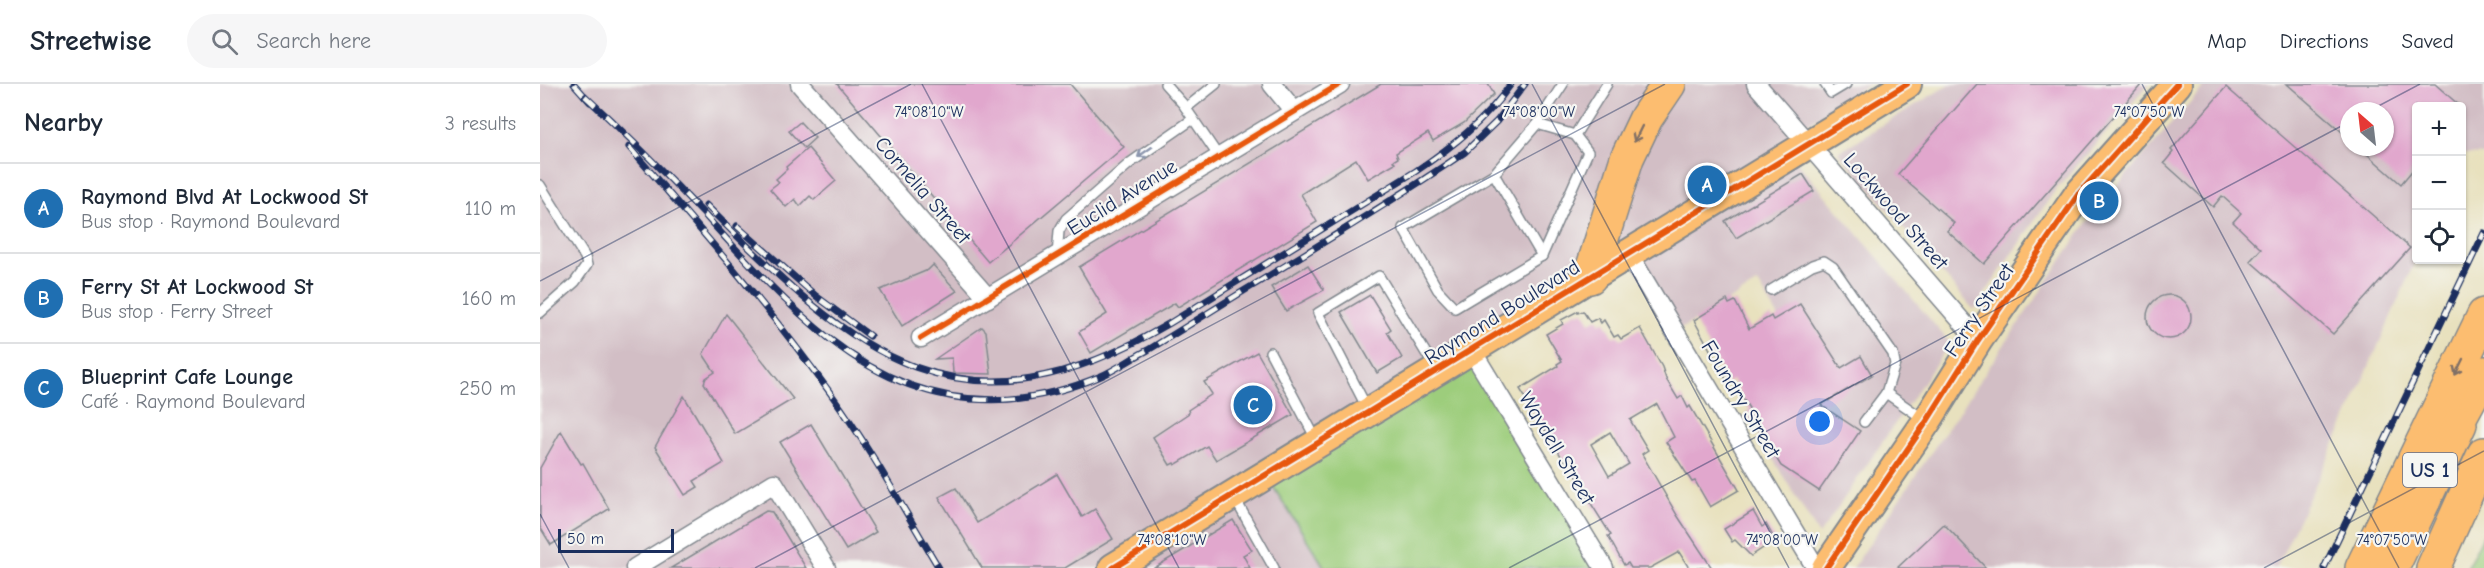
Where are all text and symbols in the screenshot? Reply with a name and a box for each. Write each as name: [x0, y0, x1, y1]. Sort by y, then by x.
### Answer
search box: [187, 14, 607, 68]
text: Streetwise: [30, 25, 151, 57]
icon: search: [208, 25, 241, 58]
text: Search here: [256, 28, 371, 54]
text: Map: [2207, 29, 2247, 53]
text: Directions: [2280, 29, 2369, 53]
text: Saved: [2402, 29, 2454, 53]
north arrow: [2340, 102, 2394, 156]
map controls: [2412, 102, 2466, 264]
button: +: [2412, 102, 2466, 156]
text: 74°08'10"W: [895, 103, 963, 121]
text: 74°08'00"W: [1503, 103, 1575, 121]
text: 74°07'50"W: [2114, 103, 2184, 121]
text: Nearby: [24, 108, 103, 138]
text: 3 results: [445, 112, 516, 135]
one-way arrow: [1632, 124, 1643, 142]
street label: Cornelia Street: [870, 131, 977, 249]
one-way arrow: [1138, 146, 1154, 158]
street label: Lockwood Street: [1839, 148, 1954, 275]
street label: Euclid Avenue: [1063, 154, 1181, 240]
button: −: [2412, 156, 2466, 210]
pin: A: [1688, 162, 1726, 208]
pin: B: [2080, 178, 2118, 224]
text: Raymond Blvd At Lockwood St: [81, 184, 368, 210]
text: A: [38, 197, 49, 220]
text: 110 m: [465, 197, 516, 220]
text: Bus stop · Raymond Boulevard: [81, 210, 340, 233]
button: locate: [2412, 210, 2466, 264]
street label: Raymond Boulevard: [1420, 254, 1584, 370]
street label: Ferry Street: [1939, 258, 2019, 361]
text: Ferry St At Lockwood St: [81, 274, 313, 300]
text: B: [37, 287, 50, 310]
text: 160 m: [462, 287, 516, 310]
text: Bus stop · Ferry Street: [81, 300, 272, 323]
street label: Foundry Street: [1697, 336, 1786, 463]
one-way arrow: [2452, 358, 2464, 376]
text: Blueprint Cafe Lounge: [81, 364, 293, 390]
text: C: [37, 377, 50, 400]
text: 250 m: [459, 377, 516, 400]
pin: C: [1234, 382, 1272, 428]
street label: Waydell Street: [1514, 387, 1601, 510]
text: Café · Raymond Boulevard: [81, 390, 306, 413]
your location: [1805, 407, 1834, 436]
road number: US 1: [2403, 453, 2457, 487]
scale bar: [558, 526, 674, 554]
text: 50 m: [567, 530, 604, 548]
text: 74°08'10"W: [1138, 531, 1206, 549]
text: 74°08'00"W: [1746, 531, 1818, 549]
text: 74°07'50"W: [2357, 531, 2427, 549]

